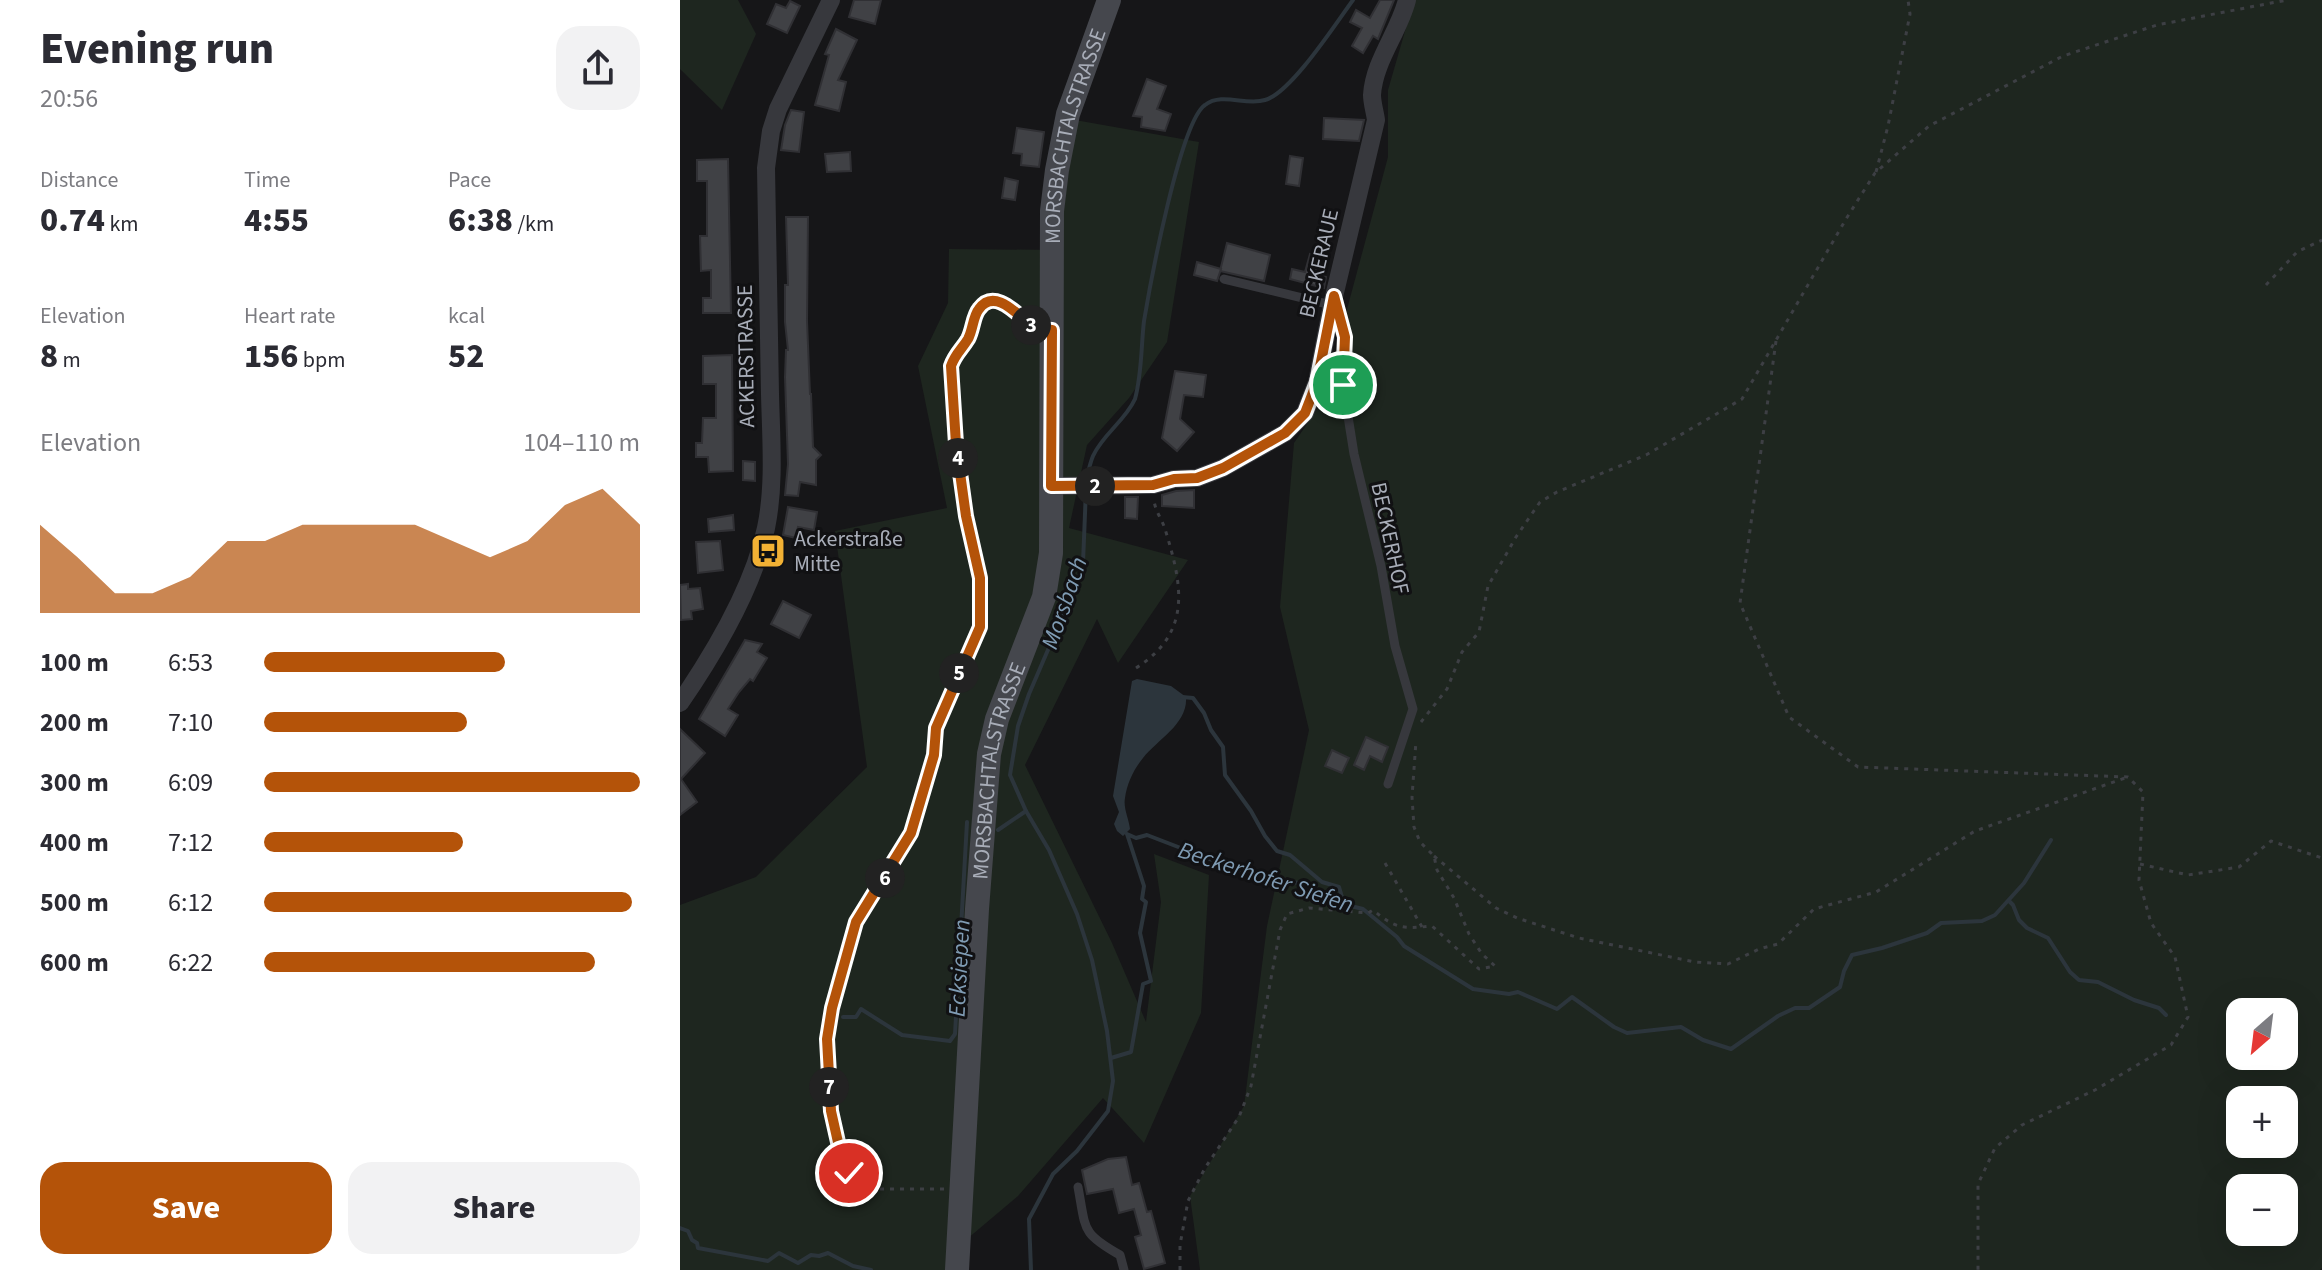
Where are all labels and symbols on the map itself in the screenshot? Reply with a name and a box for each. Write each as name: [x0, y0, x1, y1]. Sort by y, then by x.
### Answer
street label: MORSBACHTALSTRASSE: [1037, 24, 1115, 244]
street label: BECKERAUE: [1291, 205, 1347, 321]
street label: ACKERSTRASSE: [729, 284, 763, 428]
pin: 3: [1011, 305, 1051, 345]
pin: [1309, 351, 1377, 419]
pin: 4: [938, 438, 978, 478]
pin: 2: [1075, 466, 1115, 506]
street label: BECKERHOF: [1363, 479, 1418, 597]
place label: Ackerstraße Mitte: [794, 523, 903, 580]
bus stop icon: Ackerstraße Mitte: [749, 532, 787, 570]
water label: Morsbach: [1032, 552, 1097, 654]
pin: 5: [939, 653, 979, 693]
street label: MORSBACHTALSTRASSE: [964, 658, 1034, 881]
water label: Beckerhofer Siefen: [1174, 833, 1358, 922]
pin: 6: [865, 858, 905, 898]
water label: Ecksiepen: [939, 918, 980, 1018]
north arrow: [2226, 998, 2298, 1070]
pin: 7: [809, 1067, 849, 1107]
pin: [815, 1139, 883, 1207]

